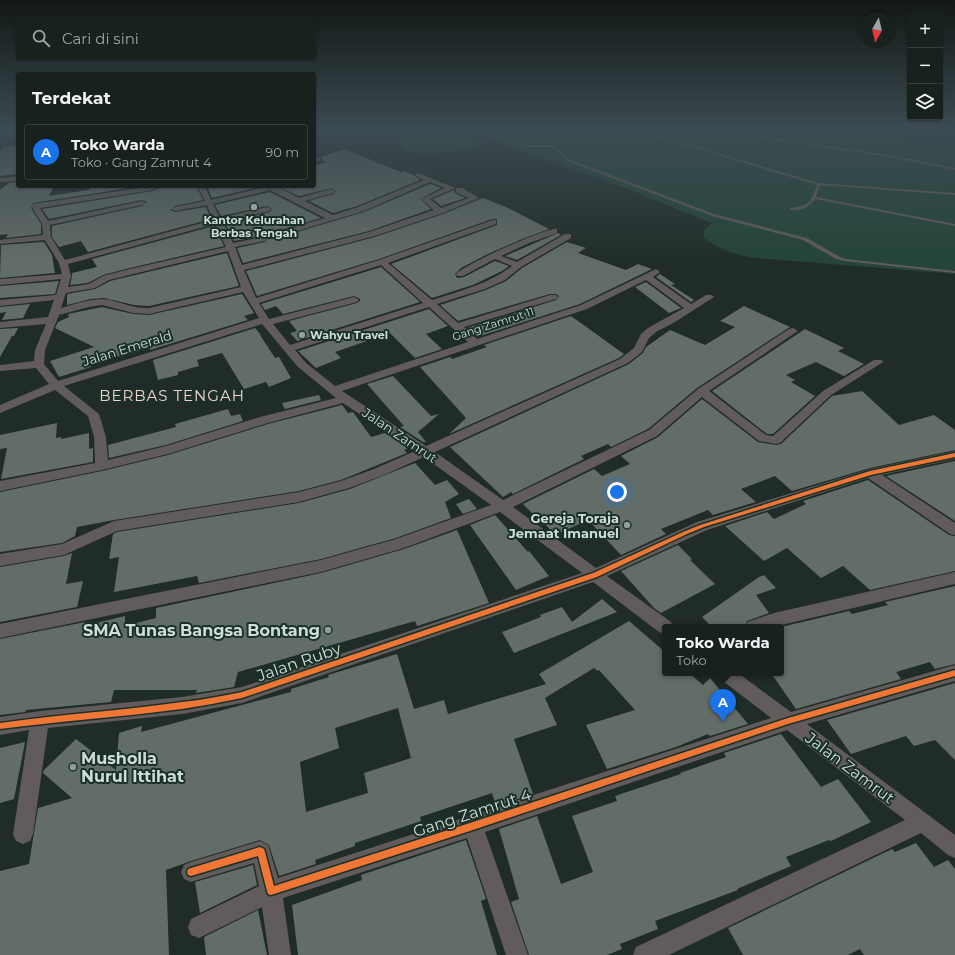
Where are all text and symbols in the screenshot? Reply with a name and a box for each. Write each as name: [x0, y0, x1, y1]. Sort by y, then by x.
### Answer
north arrow: [859, 12, 895, 48]
map controls: [907, 12, 943, 120]
button: +: [907, 12, 943, 48]
search box: [16, 16, 316, 60]
icon: search: [30, 27, 52, 49]
text: Cari di sini: [62, 29, 139, 48]
button: −: [907, 48, 943, 84]
button: layers: [907, 84, 943, 120]
text: Terdekat: [32, 88, 111, 108]
text: Toko Warda: [71, 135, 165, 154]
text: A: [41, 144, 51, 160]
text: 90 m: [265, 144, 299, 160]
text: Toko · Gang Zamrut 4: [71, 154, 212, 170]
marker: Kantor Kelurahan Berbas Tengah: [249, 202, 259, 212]
place label: Kantor Kelurahan Berbas Tengah: [204, 213, 304, 240]
street label: Gang Zamrut 11: [450, 304, 536, 344]
street label: Jalan Emerald: [79, 327, 174, 369]
place label: Wahyu Travel: [310, 328, 388, 342]
marker: Wahyu Travel: [297, 330, 307, 340]
district label: BERBAS TENGAH: [99, 386, 245, 405]
street label: Jalan Zamrut: [359, 404, 440, 466]
your location: [607, 482, 627, 502]
place label: Gereja Toraja Jemaat Imanuel: [508, 510, 619, 541]
marker: Gereja Toraja Jemaat Imanuel: [622, 520, 632, 530]
place label: SMA Tunas Bangsa Bontang: [83, 621, 320, 640]
popup: [662, 624, 784, 676]
marker: SMA Tunas Bangsa Bontang: [323, 625, 333, 635]
text: Toko Warda: [676, 633, 770, 652]
street label: Jalan Ruby: [253, 639, 344, 686]
text: Toko: [676, 652, 707, 668]
pin: A: [710, 689, 736, 722]
street label: Jalan Zamrut: [801, 728, 899, 808]
place label: Musholla Nurul Ittihat: [81, 749, 184, 786]
marker: Musholla Nurul Ittihat: [68, 762, 78, 772]
street label: Gang Zamrut 4: [411, 785, 534, 841]

